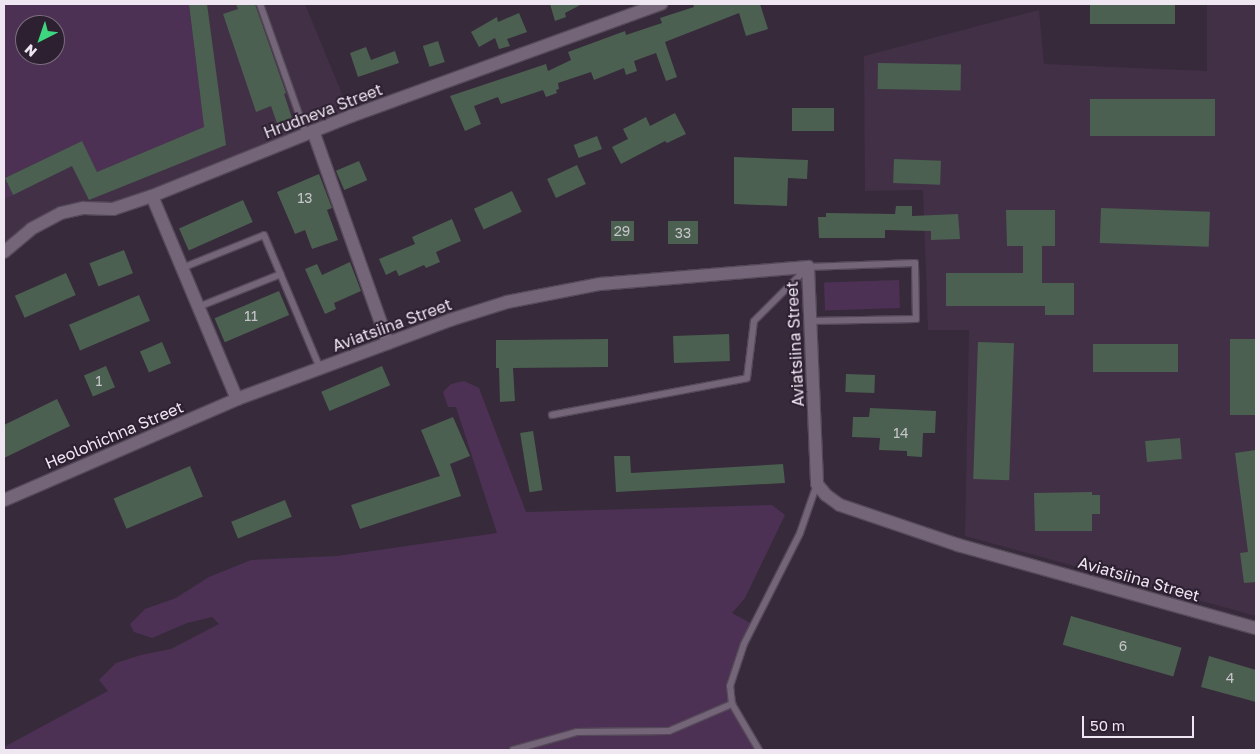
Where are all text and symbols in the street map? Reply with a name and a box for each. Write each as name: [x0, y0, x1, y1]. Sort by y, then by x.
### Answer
north arrow: [15, 15, 65, 65]
text: N: [21, 41, 40, 61]
street label: Hrudneva Street: [261, 80, 385, 142]
house number: 13: [298, 190, 312, 206]
house number: 29: [614, 223, 630, 239]
house number: 33: [675, 225, 691, 241]
street label: Aviatsiina Street: [782, 281, 808, 407]
street label: Aviatsiina Street: [330, 295, 454, 355]
house number: 11: [244, 308, 258, 324]
house number: 1: [96, 373, 102, 389]
street label: Heolohichna Street: [42, 397, 186, 473]
house number: 14: [893, 425, 909, 441]
street label: Aviatsiina Street: [1076, 552, 1202, 606]
house number: 6: [1119, 638, 1127, 654]
house number: 4: [1226, 670, 1234, 686]
scale bar: [1085, 706, 1198, 738]
text: 50 m: [1090, 716, 1125, 734]

